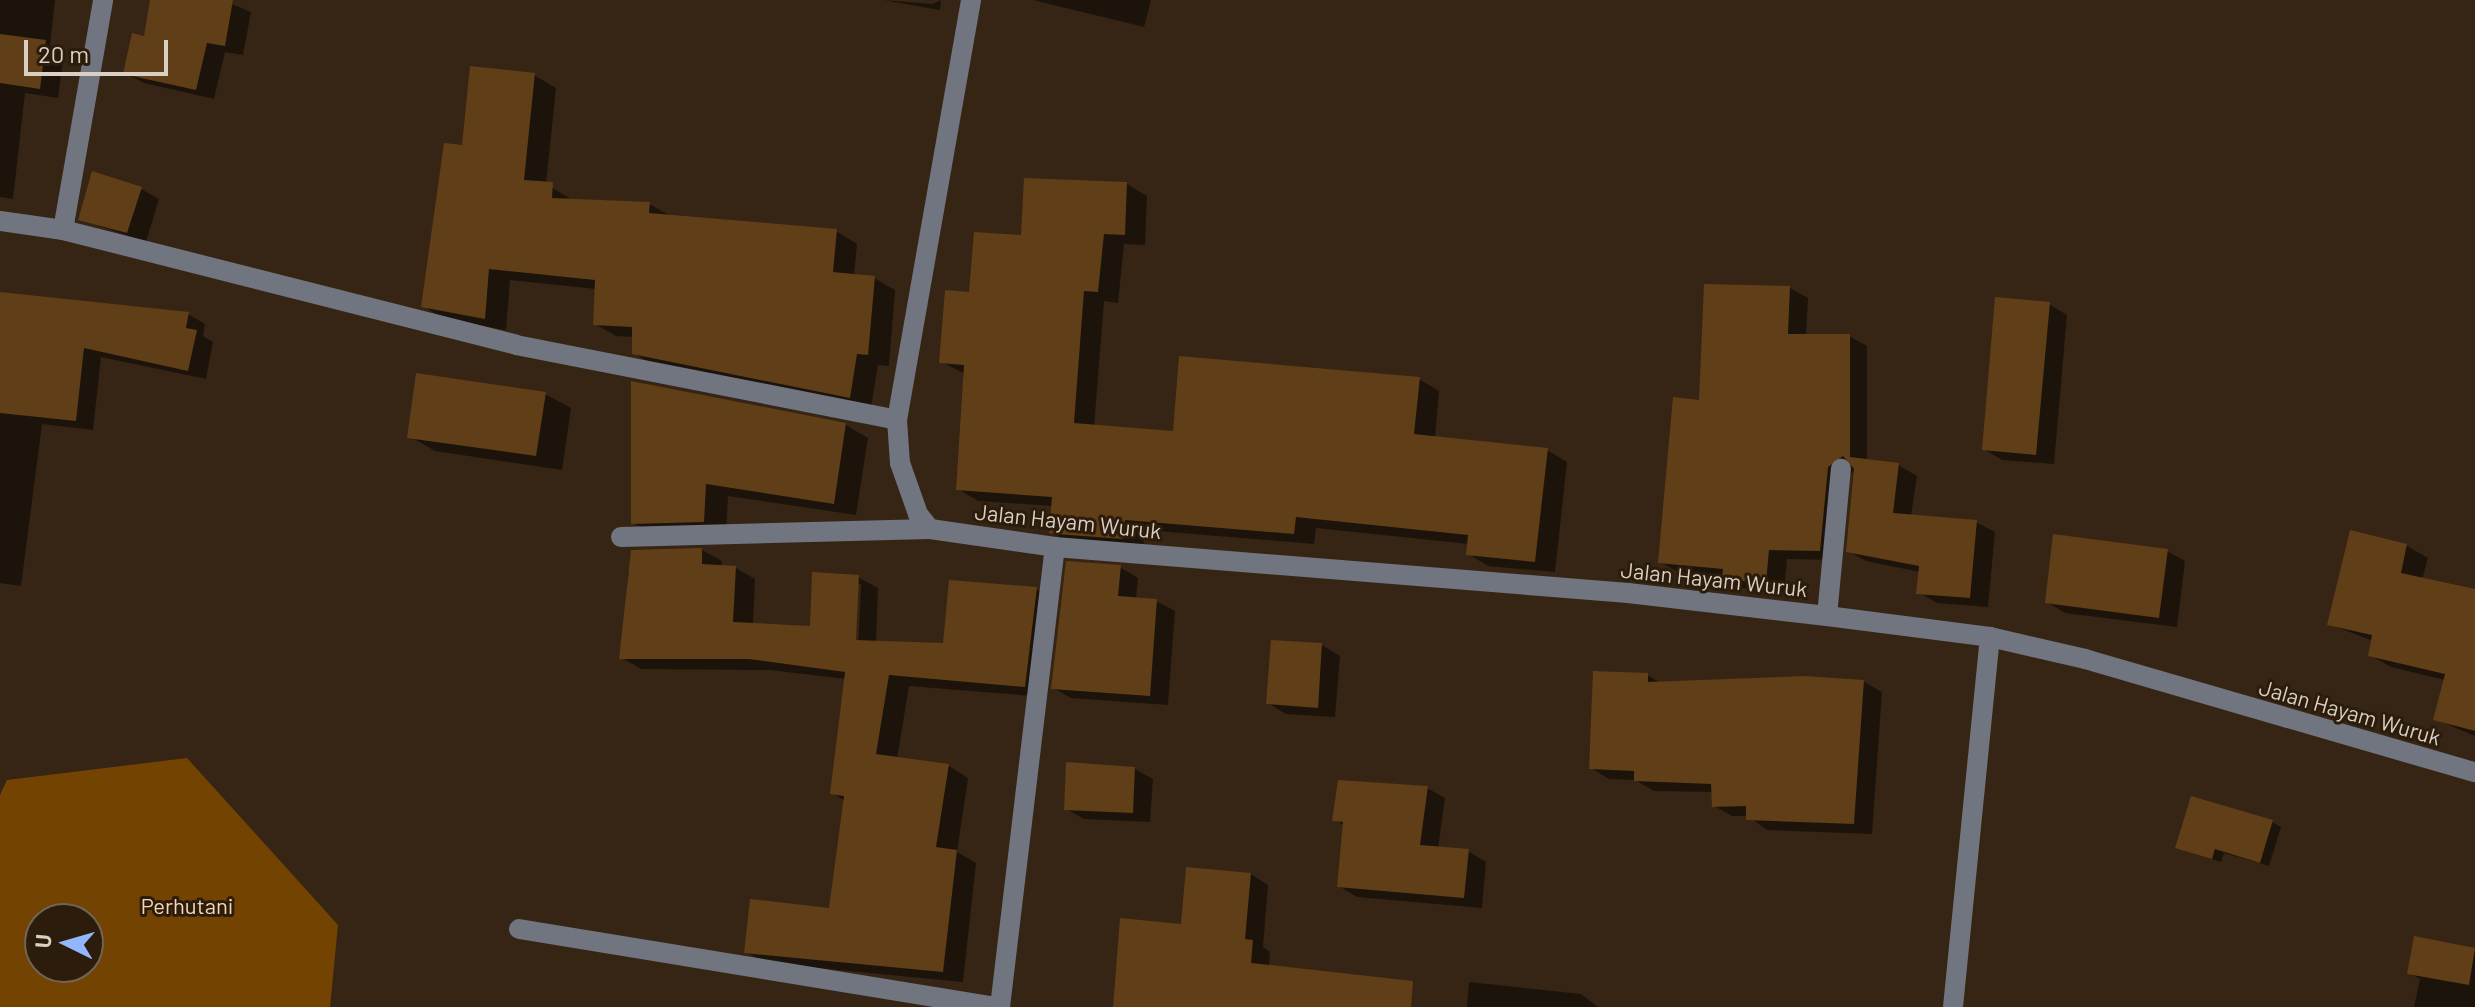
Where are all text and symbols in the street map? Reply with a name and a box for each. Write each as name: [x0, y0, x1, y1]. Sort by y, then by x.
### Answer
scale bar: [28, 24, 172, 74]
text: 20 m: [38, 39, 89, 68]
street label: Jalan Hayam Wuruk: [973, 498, 1163, 544]
street label: Jalan Hayam Wuruk: [1619, 556, 1809, 602]
street label: Jalan Hayam Wuruk: [2256, 673, 2444, 751]
park label: Perhutani: [141, 893, 233, 919]
north arrow: [24, 903, 104, 983]
text: U: [29, 933, 56, 949]

